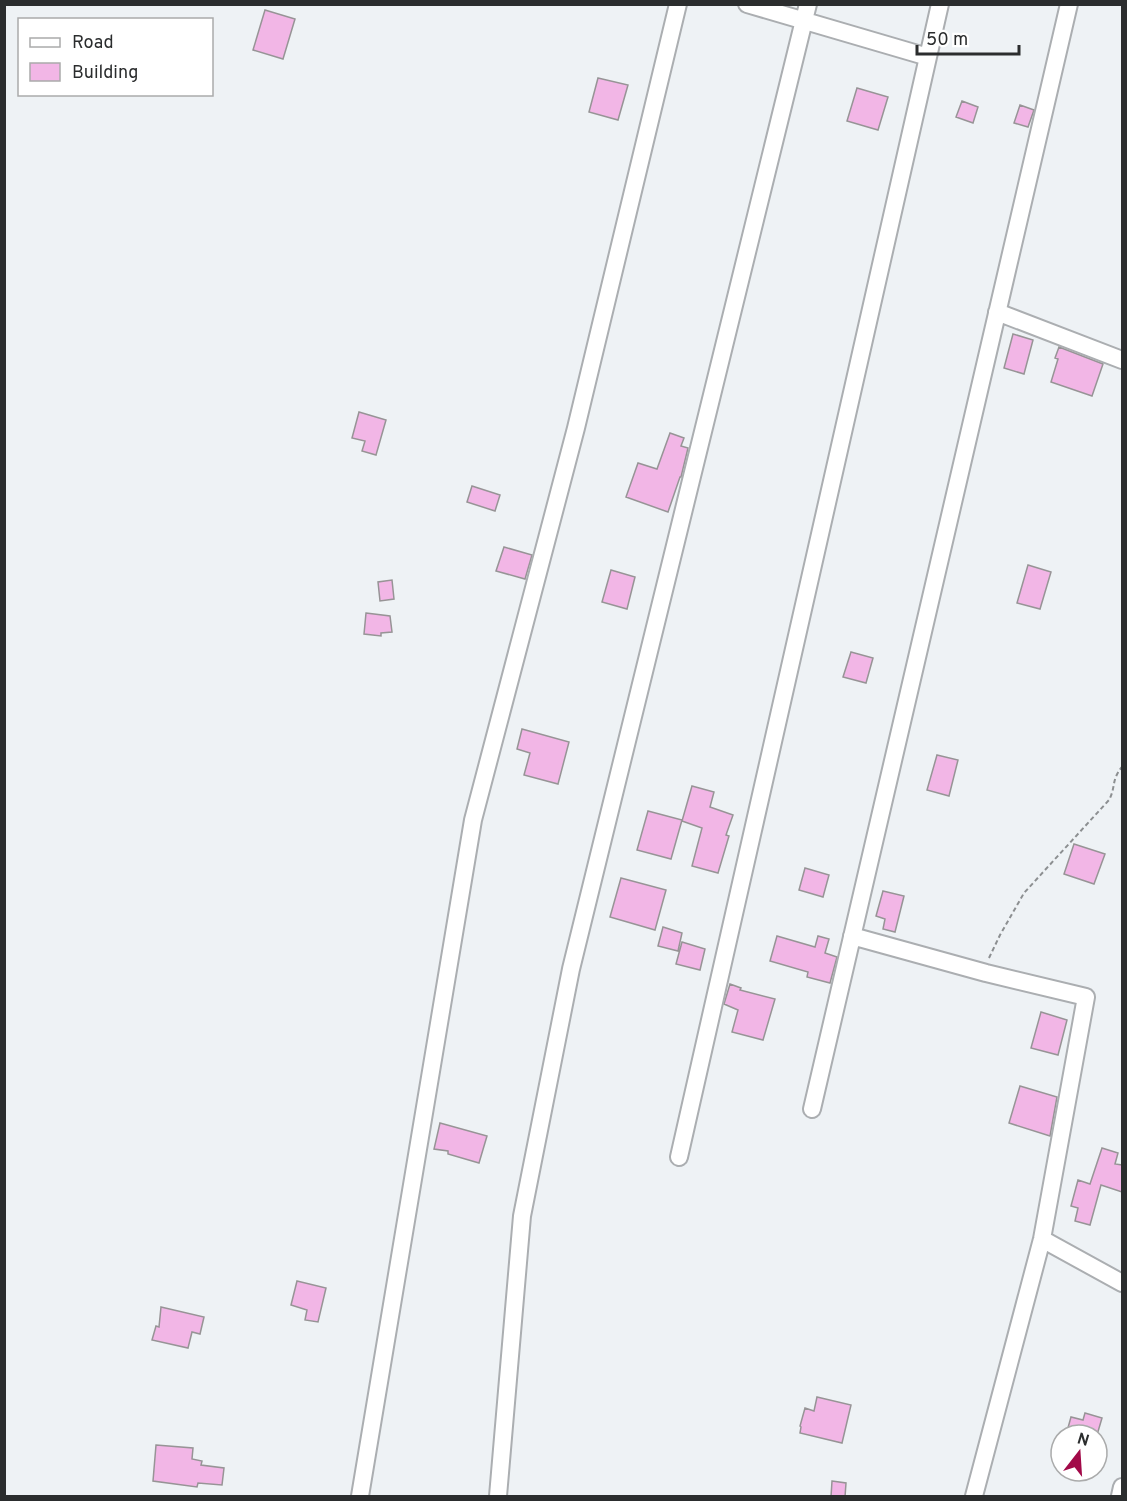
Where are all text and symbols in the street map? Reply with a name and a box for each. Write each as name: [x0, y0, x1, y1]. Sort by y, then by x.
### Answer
legend: [18, 18, 213, 96]
scale bar: [917, 18, 1019, 56]
text: 50 m: [926, 29, 968, 52]
text: Road: [72, 32, 114, 55]
text: Building: [72, 62, 138, 85]
north arrow: [1049, 1423, 1109, 1483]
text: N: [1074, 1429, 1091, 1452]

